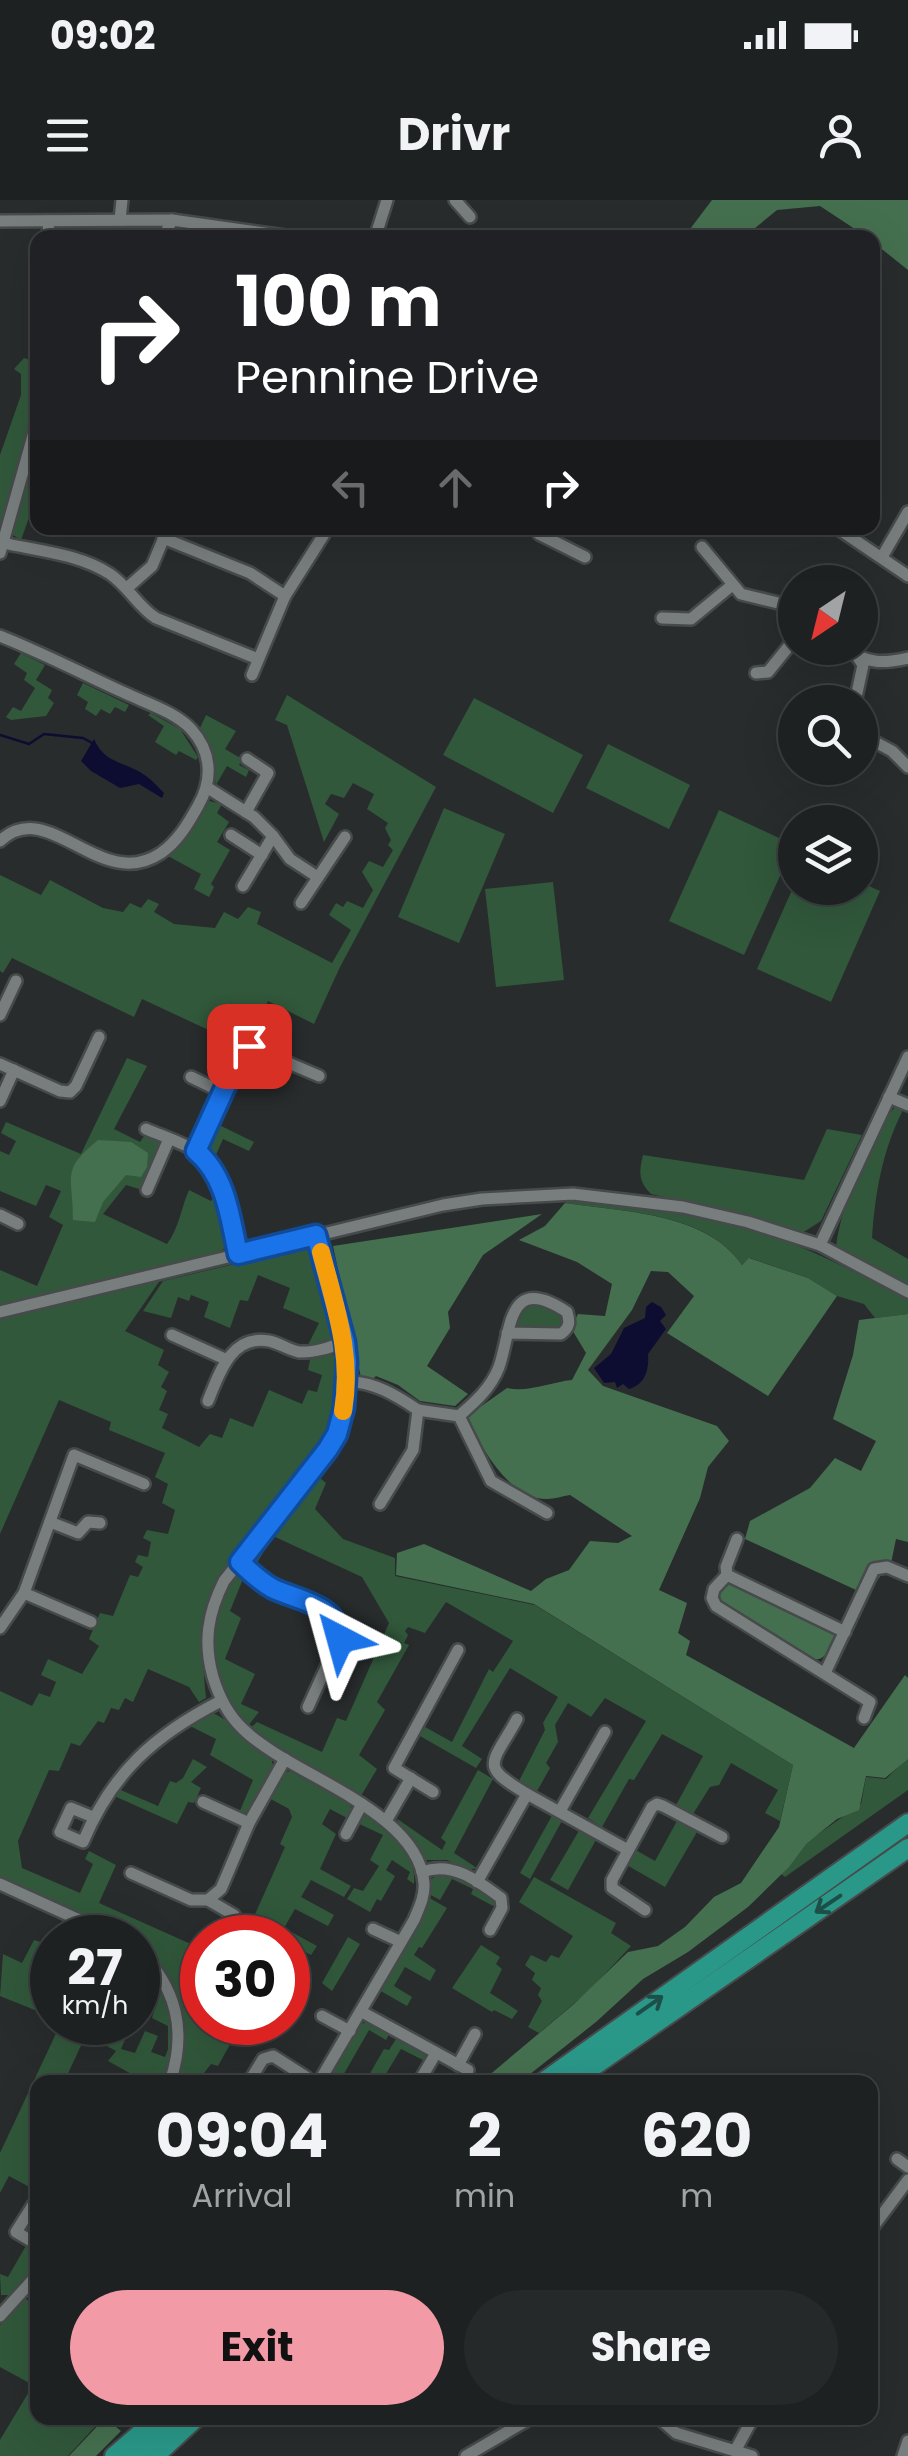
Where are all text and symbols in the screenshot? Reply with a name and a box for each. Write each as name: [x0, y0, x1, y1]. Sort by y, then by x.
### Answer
text: 09:02: [50, 9, 155, 62]
text: Drivr: [398, 103, 510, 166]
icon: menu: [40, 108, 95, 163]
icon: person: [813, 108, 868, 163]
text: 100 m: [235, 252, 442, 351]
icon: right: [70, 270, 200, 400]
text: Pennine Drive: [235, 346, 539, 409]
icon: left: [323, 460, 378, 515]
icon: ahead: [428, 460, 483, 515]
icon: right: [533, 460, 588, 515]
north arrow: [778, 565, 878, 665]
map controls: [778, 565, 878, 905]
button: search: [778, 685, 878, 785]
button: layers: [778, 805, 878, 905]
pin: [207, 1004, 292, 1089]
icon: arrive: [222, 1019, 277, 1074]
position arrow: [288, 1587, 392, 1691]
one-way arrow: [815, 1893, 843, 1914]
speed limit sign: 30: [180, 1915, 310, 2045]
text: 27: [67, 1932, 123, 2003]
text: km/h: [62, 1988, 128, 2023]
one-way arrow: [636, 1995, 664, 2016]
text: 09:04: [156, 2094, 328, 2178]
text: 2: [467, 2094, 502, 2178]
text: 620: [641, 2094, 752, 2178]
text: Arrival: [192, 2173, 292, 2218]
text: min: [454, 2173, 515, 2218]
text: m: [680, 2173, 713, 2218]
button: Exit: [70, 2290, 444, 2405]
button: Share: [464, 2290, 838, 2405]

